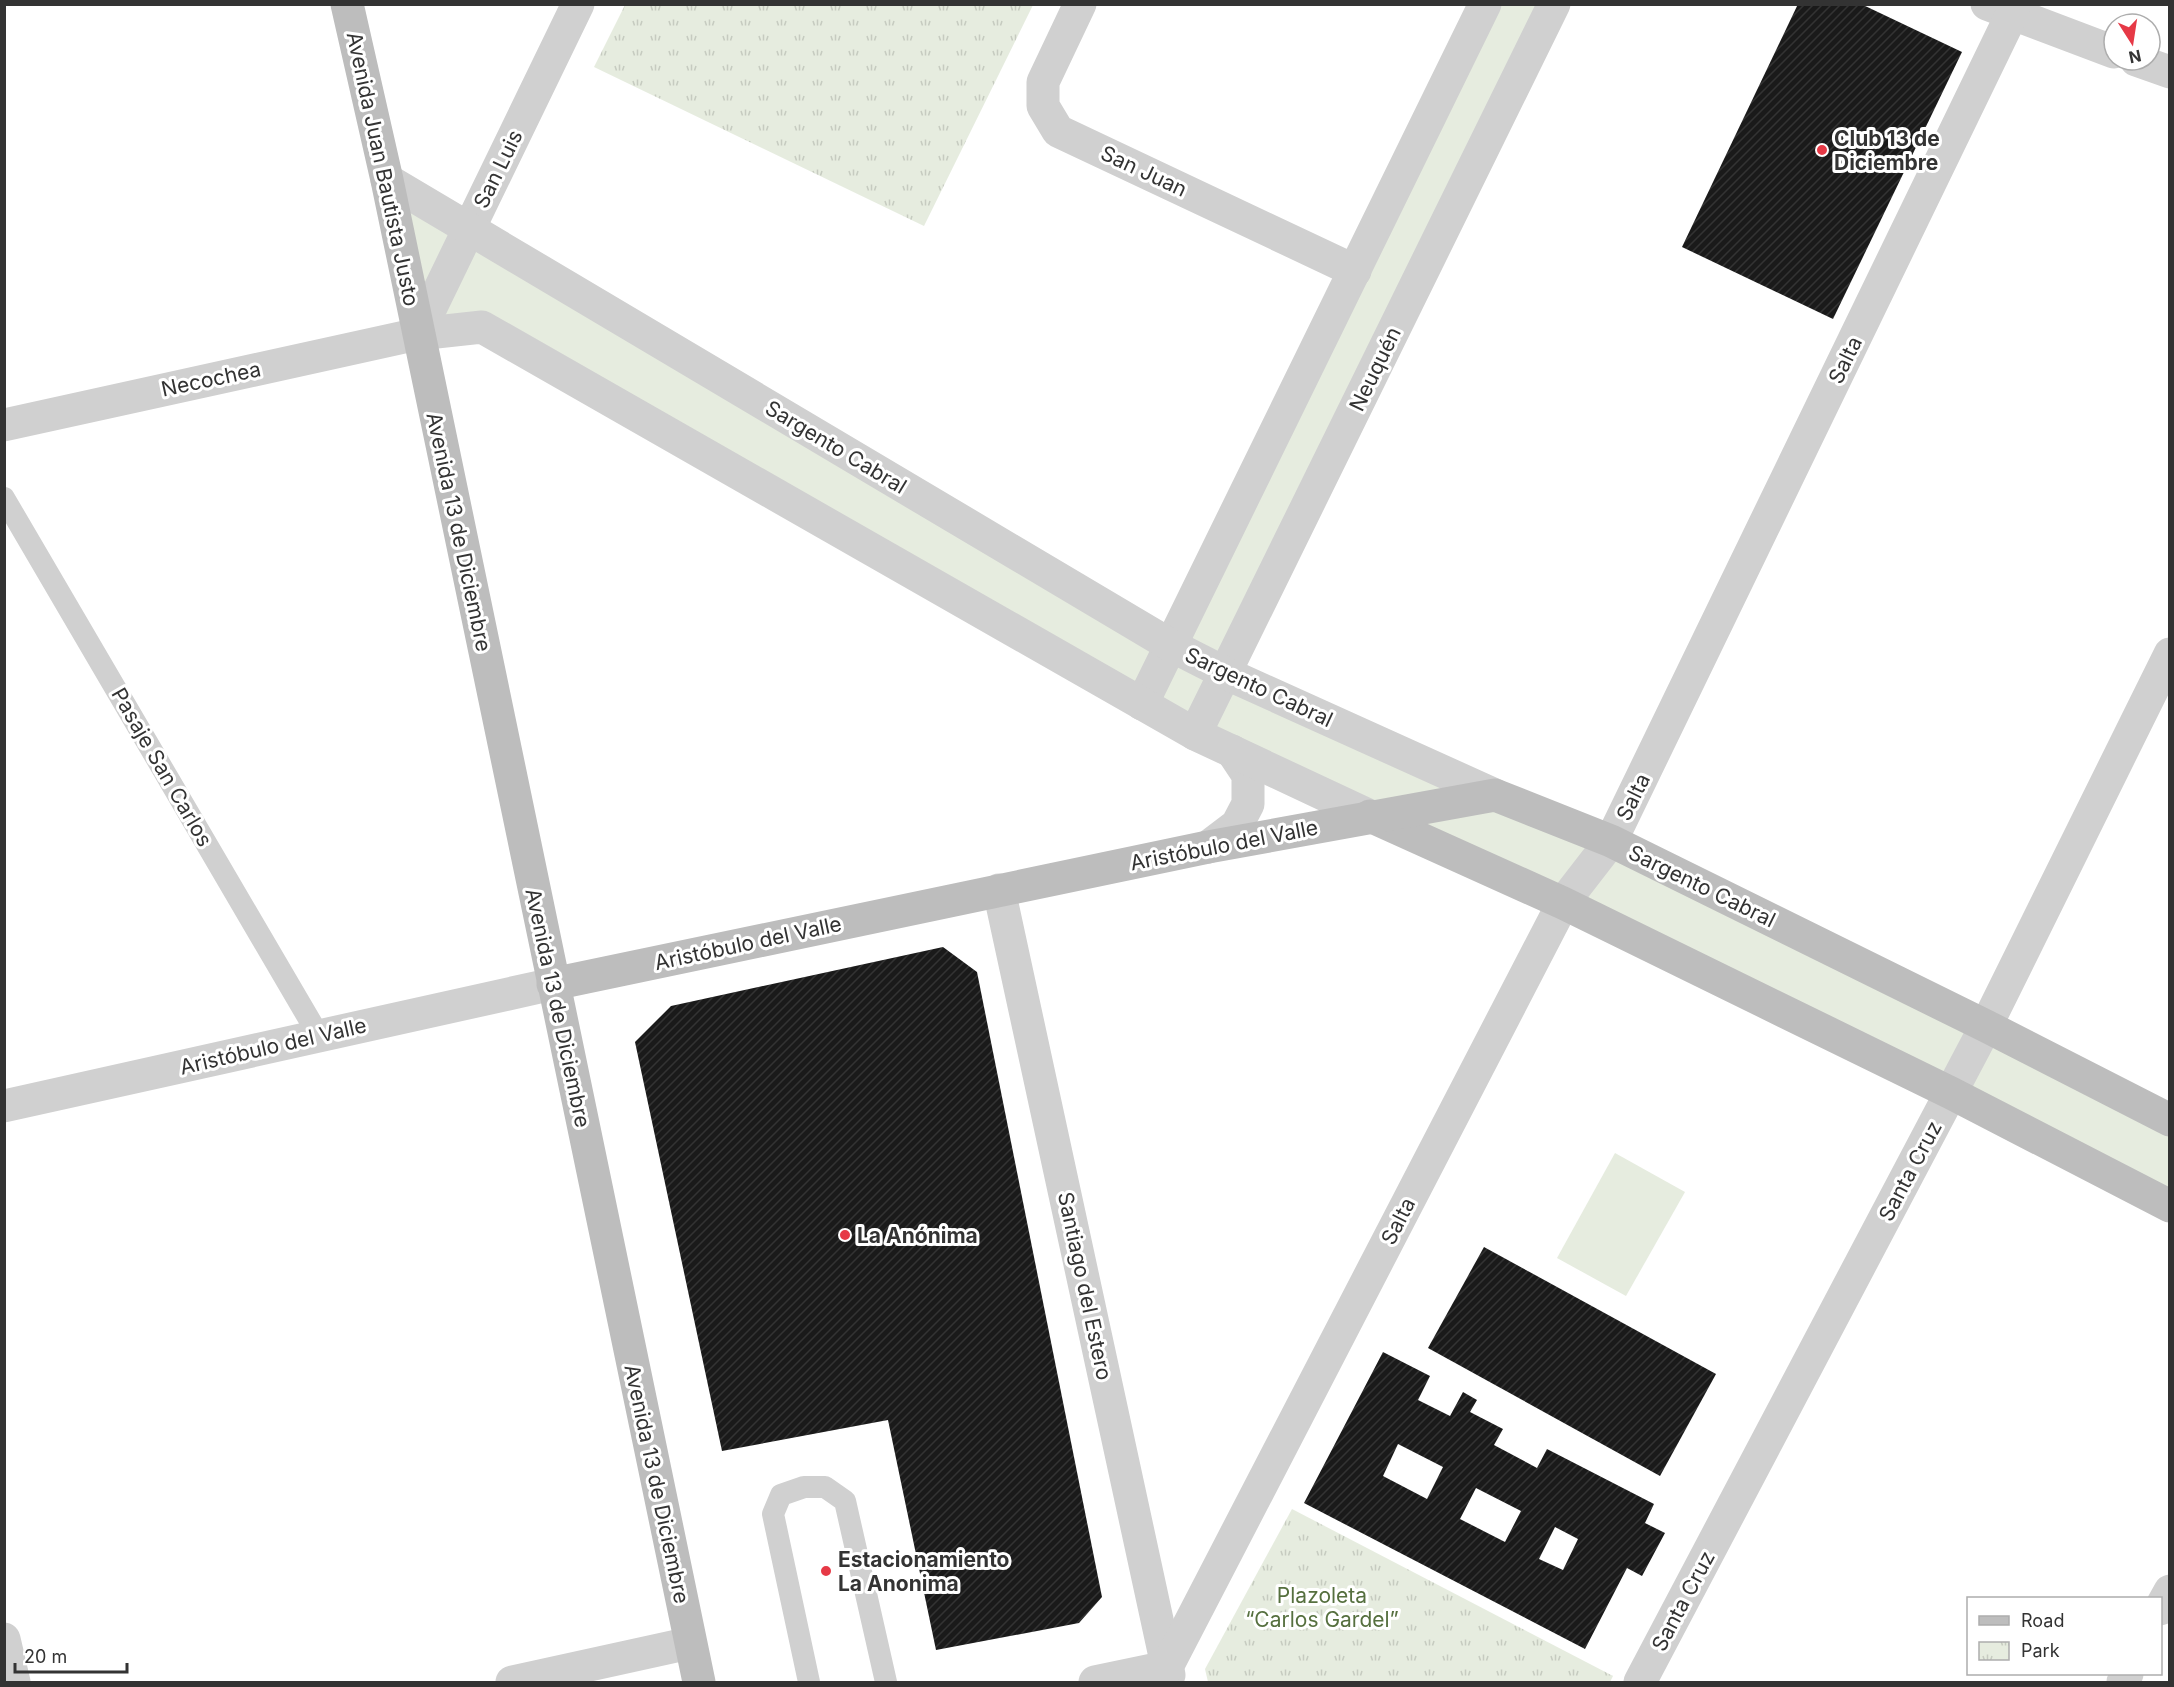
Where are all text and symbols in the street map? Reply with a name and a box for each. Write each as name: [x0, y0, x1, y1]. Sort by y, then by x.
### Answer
north arrow: [2102, 12, 2162, 72]
street label: Avenida Juan Bautista Justo: [342, 30, 424, 308]
text: N: [2127, 46, 2143, 68]
street label: San Luis: [468, 126, 528, 212]
place label: Club 13 de Diciembre: [1834, 126, 1940, 175]
street label: San Juan: [1097, 140, 1191, 202]
marker: Club 13 de Diciembre: [1815, 143, 1829, 157]
street label: Neuquén: [1344, 323, 1406, 415]
street label: Salta: [1823, 332, 1867, 388]
street label: Necochea: [159, 356, 263, 402]
street label: Sargento Cabral: [761, 395, 911, 499]
street label: Avenida 13 de Diciembre: [421, 410, 497, 654]
street label: Sargento Cabral: [1181, 642, 1337, 732]
street label: Pasaje San Carlos: [106, 683, 218, 851]
street label: Salta: [1611, 769, 1655, 825]
street label: Aristóbulo del Valle: [1128, 815, 1320, 875]
street label: Sargento Cabral: [1624, 840, 1780, 932]
street label: Avenida 13 de Diciembre: [520, 886, 596, 1130]
street label: Aristóbulo del Valle: [652, 911, 844, 975]
street label: Aristóbulo del Valle: [177, 1012, 369, 1080]
street label: Santa Cruz: [1873, 1117, 1947, 1225]
street label: Santiago del Estero: [1053, 1190, 1117, 1382]
street label: Salta: [1376, 1193, 1420, 1249]
place label: La Anónima: [857, 1223, 978, 1248]
marker: La Anónima: [838, 1228, 852, 1242]
street label: Avenida 13 de Diciembre: [619, 1362, 695, 1606]
place label: Estacionamiento La Anonima: [838, 1547, 1010, 1596]
street label: Santa Cruz: [1646, 1547, 1720, 1655]
marker: Estacionamiento La Anonima: [819, 1564, 833, 1578]
park label: Plazoleta “Carlos Gardel”: [1245, 1583, 1399, 1632]
legend: [1967, 1597, 2162, 1675]
text: Road: [2021, 1610, 2064, 1631]
scale bar: [15, 1636, 128, 1674]
text: Park: [2021, 1640, 2060, 1661]
text: 20 m: [24, 1646, 67, 1667]

